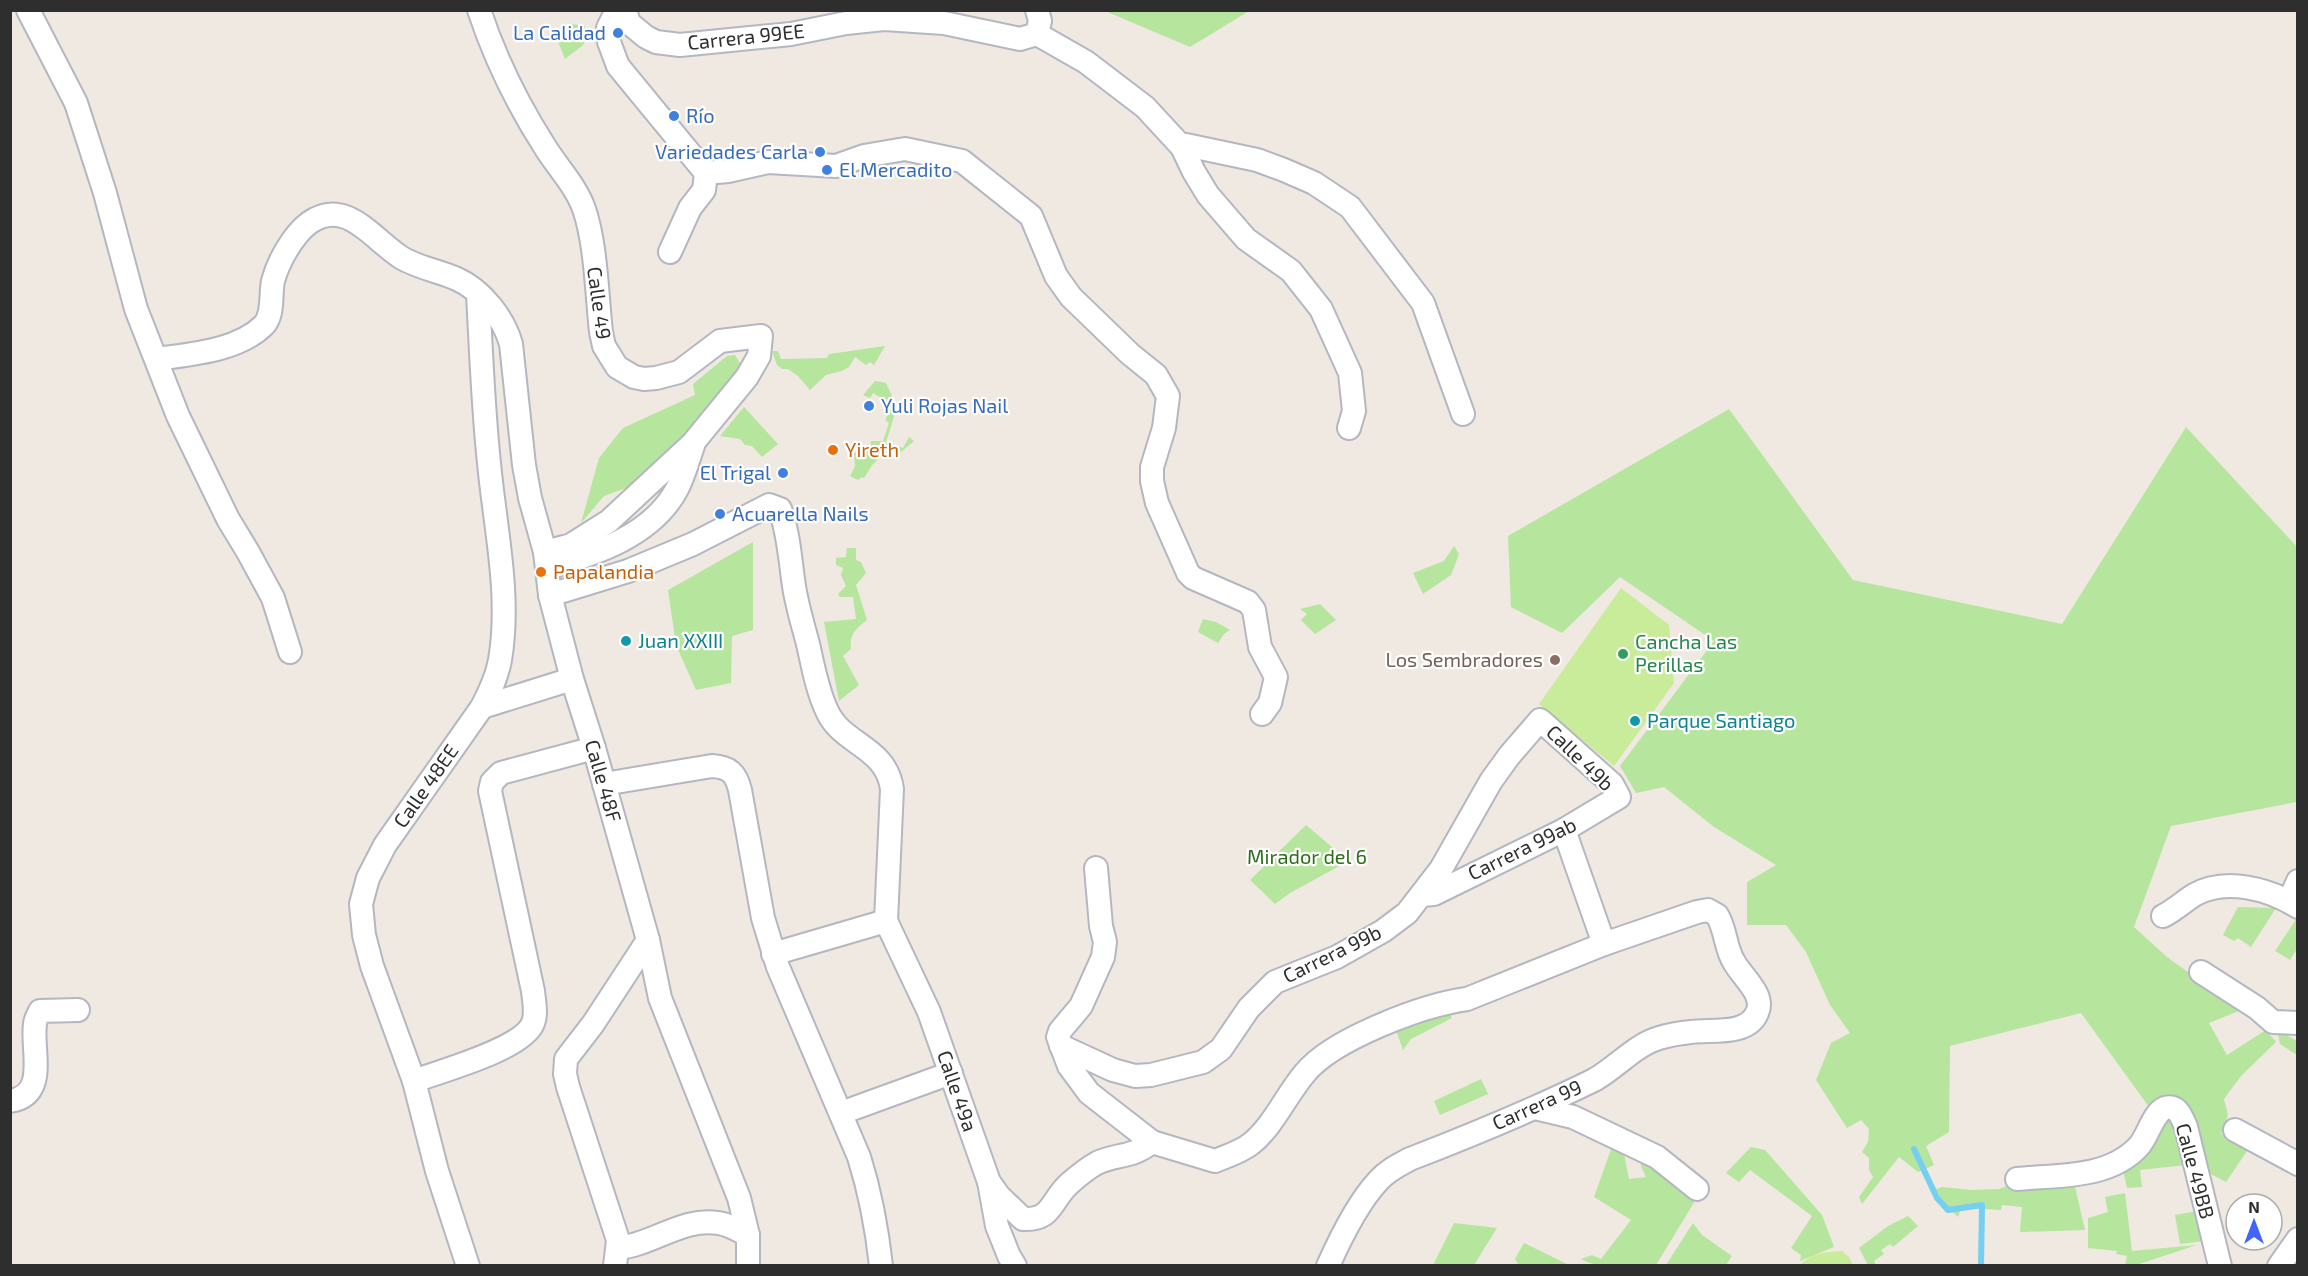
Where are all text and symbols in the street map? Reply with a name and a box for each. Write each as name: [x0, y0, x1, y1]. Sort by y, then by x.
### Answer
street label: Carrera 99EE: [686, 18, 806, 54]
place label: La Calidad: [513, 20, 606, 44]
marker: La Calidad: [611, 26, 625, 40]
place label: Río: [686, 103, 715, 127]
marker: Río: [667, 109, 681, 123]
place label: Variedades Carla: [655, 139, 808, 163]
marker: Variedades Carla: [813, 145, 827, 159]
place label: El Mercadito: [839, 157, 952, 181]
marker: El Mercadito: [820, 163, 834, 177]
street label: Calle 49: [583, 265, 617, 341]
place label: Yuli Rojas Nail: [881, 393, 1008, 417]
marker: Yuli Rojas Nail: [862, 399, 876, 413]
place label: Yireth: [845, 437, 899, 461]
marker: Yireth: [826, 443, 840, 457]
place label: El Trigal: [700, 460, 771, 484]
marker: El Trigal: [776, 466, 790, 480]
place label: Acuarella Nails: [732, 501, 869, 525]
marker: Acuarella Nails: [713, 507, 727, 521]
place label: Papalandia: [553, 559, 654, 583]
marker: Papalandia: [534, 565, 548, 579]
place label: Juan XXIII: [638, 628, 723, 652]
place label: Cancha Las Perillas: [1635, 629, 1737, 676]
marker: Juan XXIII: [619, 634, 633, 648]
place label: Los Sembradores: [1385, 647, 1543, 671]
marker: Cancha Las Perillas: [1616, 647, 1630, 661]
marker: Los Sembradores: [1548, 653, 1562, 667]
place label: Parque Santiago: [1647, 708, 1795, 732]
marker: Parque Santiago: [1628, 714, 1642, 728]
street label: Calle 49b: [1542, 719, 1619, 795]
street label: Calle 48F: [581, 737, 627, 825]
street label: Calle 48EE: [388, 739, 463, 832]
street label: Carrera 99ab: [1463, 812, 1580, 885]
park label: Mirador del 6: [1247, 844, 1367, 868]
street label: Carrera 99b: [1278, 919, 1385, 987]
street label: Calle 49a: [933, 1047, 983, 1134]
street label: Carrera 99: [1488, 1074, 1585, 1134]
street label: Calle 49BB: [2172, 1120, 2220, 1221]
north arrow: [2224, 1192, 2284, 1252]
text: N: [2248, 1197, 2260, 1216]

